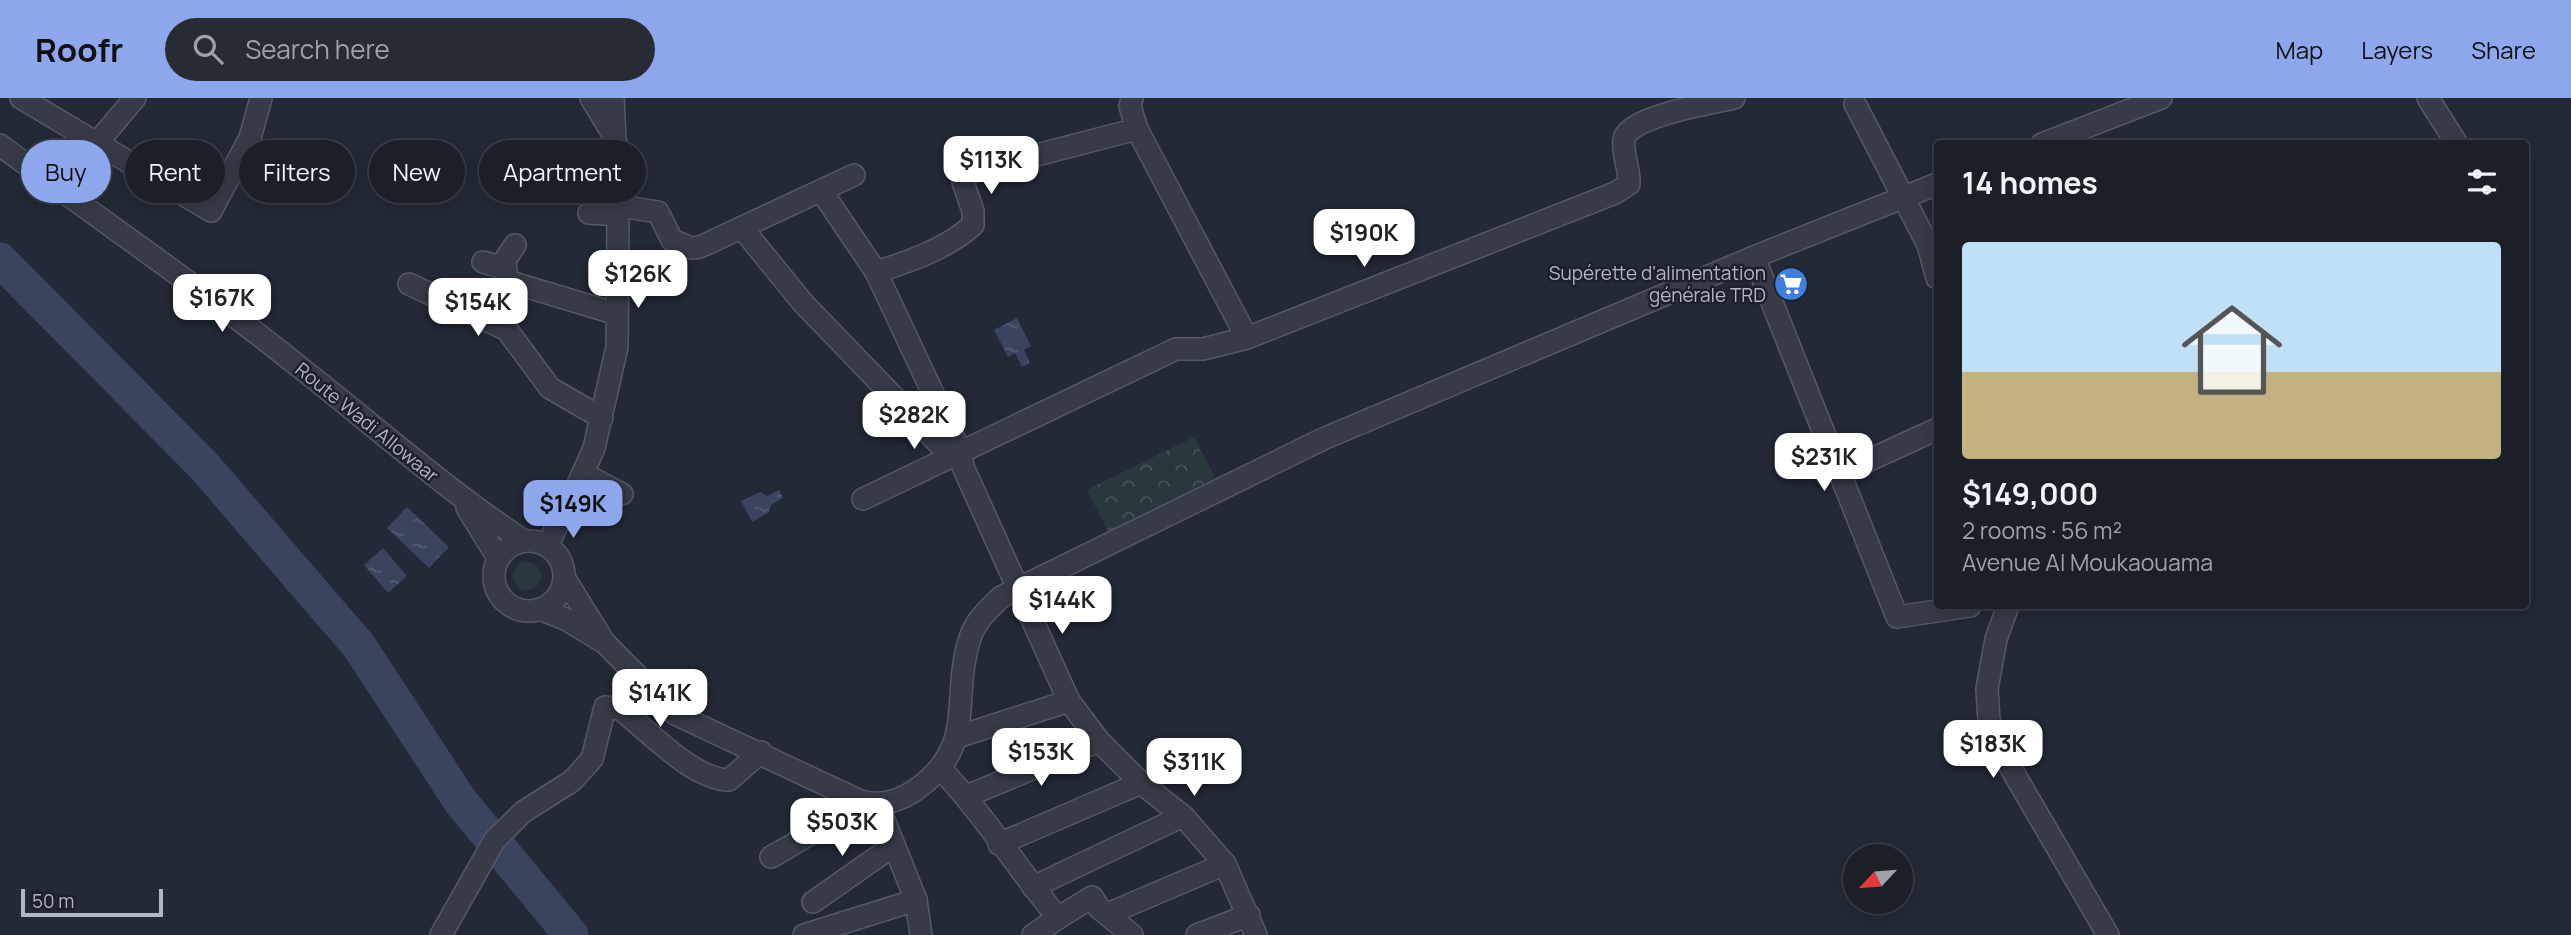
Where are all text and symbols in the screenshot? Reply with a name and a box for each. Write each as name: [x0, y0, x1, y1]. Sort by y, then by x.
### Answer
search box: [165, 18, 655, 81]
text: Roofr: [35, 27, 123, 72]
icon: search: [189, 30, 227, 68]
text: Search here: [245, 31, 390, 67]
text: Map: [2276, 33, 2323, 66]
text: Layers: [2361, 33, 2433, 66]
text: Share: [2471, 33, 2536, 66]
pin: $113K: [942, 136, 1040, 196]
chip: Buy: [21, 140, 111, 203]
chip: Rent: [125, 140, 225, 203]
chip: Filters: [239, 140, 355, 203]
chip: New: [369, 140, 465, 203]
chip: Apartment: [479, 140, 646, 203]
text: $113K: [960, 143, 1022, 175]
text: 14 homes: [1962, 162, 2098, 203]
icon: filters: [2463, 163, 2501, 201]
pin: $190K: [1315, 209, 1413, 269]
text: $190K: [1330, 216, 1398, 248]
pin: $126K: [589, 250, 687, 310]
text: $126K: [604, 257, 672, 289]
place label: Supérette d'alimentation générale TRD: [1549, 260, 1766, 308]
supermarket icon: Supérette d'alimentation générale TRD: [1772, 265, 1810, 303]
pin: $167K: [173, 274, 271, 334]
pin: $154K: [429, 278, 527, 338]
text: $167K: [189, 281, 255, 313]
text: $154K: [445, 285, 511, 317]
icon: home: [2169, 287, 2295, 413]
street label: Route Wadi Allowaar: [290, 356, 444, 488]
pin: $282K: [865, 392, 963, 451]
text: $282K: [879, 398, 949, 430]
pin: $231K: [1775, 434, 1873, 493]
text: $231K: [1791, 440, 1857, 472]
text: $149,000: [1962, 473, 2098, 514]
pin: $149K: [524, 480, 622, 540]
text: $149K: [539, 487, 607, 519]
text: 2 rooms · 56 m²: [1962, 514, 2122, 546]
text: Avenue Al Moukaouama: [1962, 546, 2213, 578]
pin: $144K: [1013, 576, 1111, 636]
text: $144K: [1028, 583, 1096, 615]
pin: $141K: [611, 670, 709, 729]
text: $141K: [628, 676, 692, 708]
pin: $183K: [1944, 720, 2042, 780]
text: $183K: [1960, 727, 2026, 759]
pin: $153K: [992, 728, 1090, 788]
text: $153K: [1008, 735, 1074, 767]
pin: $311K: [1145, 738, 1243, 798]
text: $311K: [1163, 745, 1225, 777]
pin: $503K: [793, 798, 891, 858]
text: $503K: [806, 805, 878, 837]
north arrow: [1843, 844, 1913, 914]
map controls: [1843, 844, 1913, 914]
scale bar: [21, 886, 163, 918]
text: 50 m: [32, 888, 74, 914]

